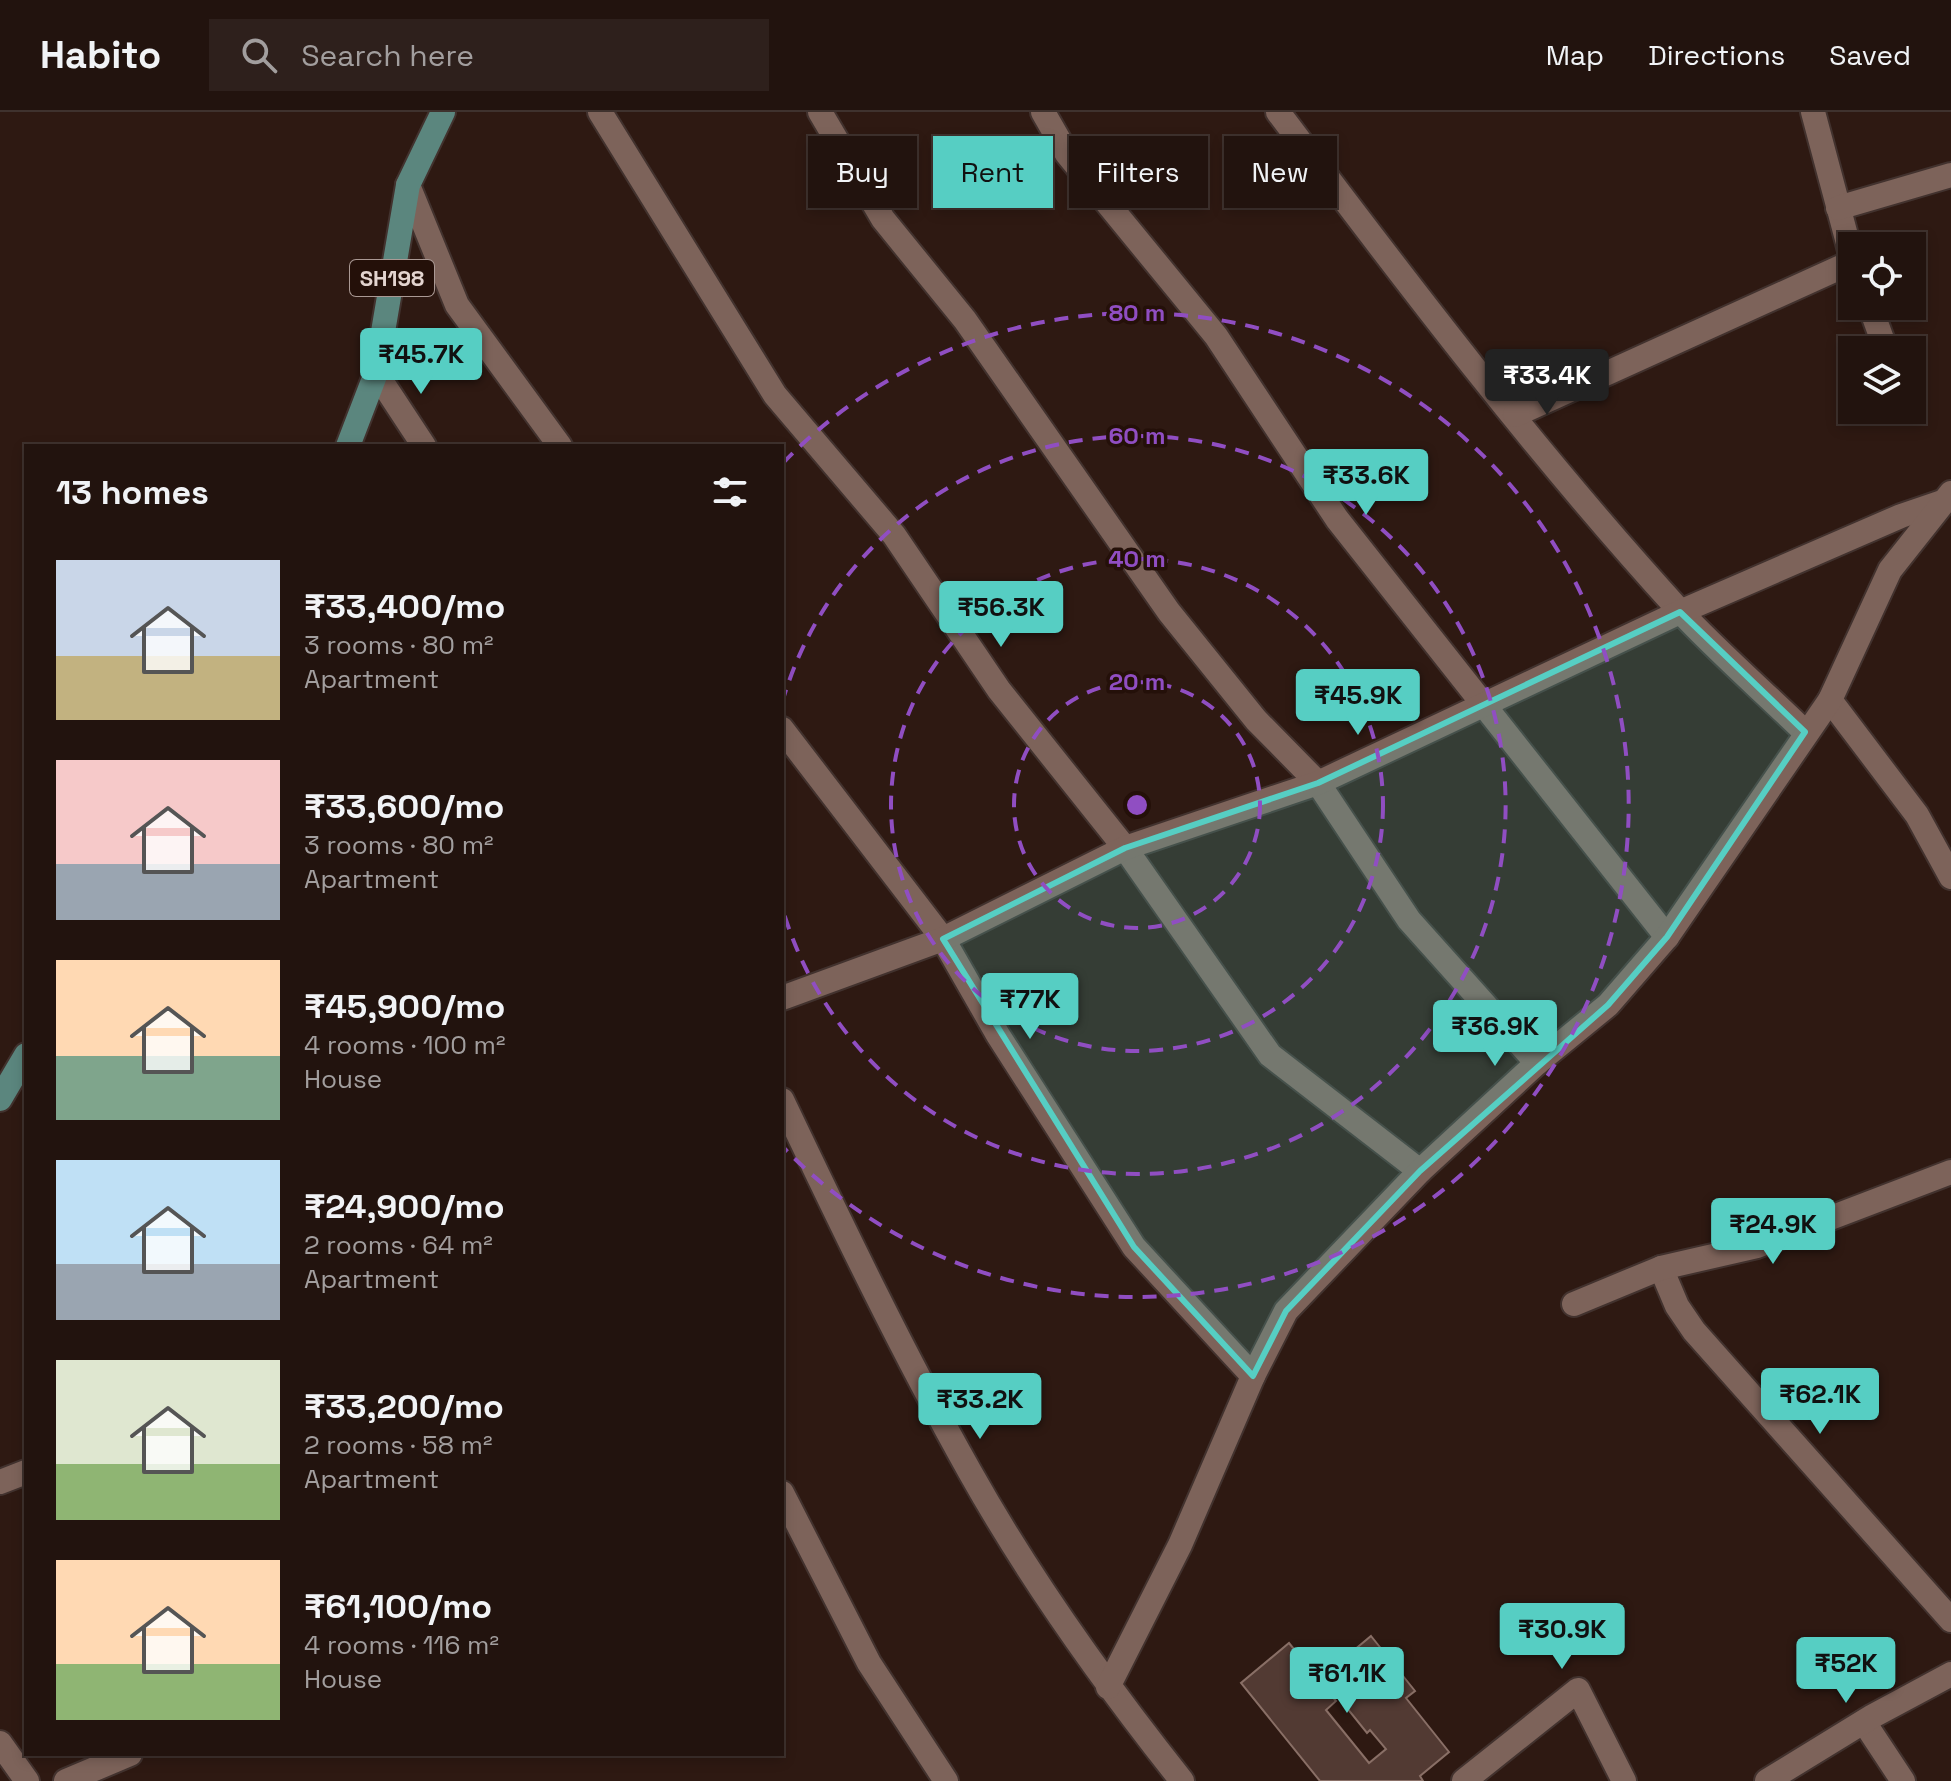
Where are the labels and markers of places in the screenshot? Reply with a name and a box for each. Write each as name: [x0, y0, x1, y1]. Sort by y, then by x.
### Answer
pin: ₹45.7K: [356, 328, 486, 396]
pin: ₹33.4K: [1482, 349, 1612, 417]
pin: ₹33.6K: [1301, 449, 1431, 517]
pin: ₹56.3K: [936, 581, 1066, 649]
pin: ₹45.9K: [1293, 669, 1423, 737]
centre of rings: [1123, 791, 1151, 819]
pin: ₹77K: [983, 973, 1077, 1041]
pin: ₹36.9K: [1430, 1000, 1560, 1068]
pin: ₹24.9K: [1708, 1198, 1838, 1266]
pin: ₹62.1K: [1755, 1368, 1885, 1436]
pin: ₹33.2K: [915, 1373, 1045, 1441]
pin: ₹30.9K: [1497, 1603, 1627, 1671]
pin: ₹52K: [1799, 1637, 1893, 1705]
pin: ₹61.1K: [1282, 1647, 1412, 1715]

